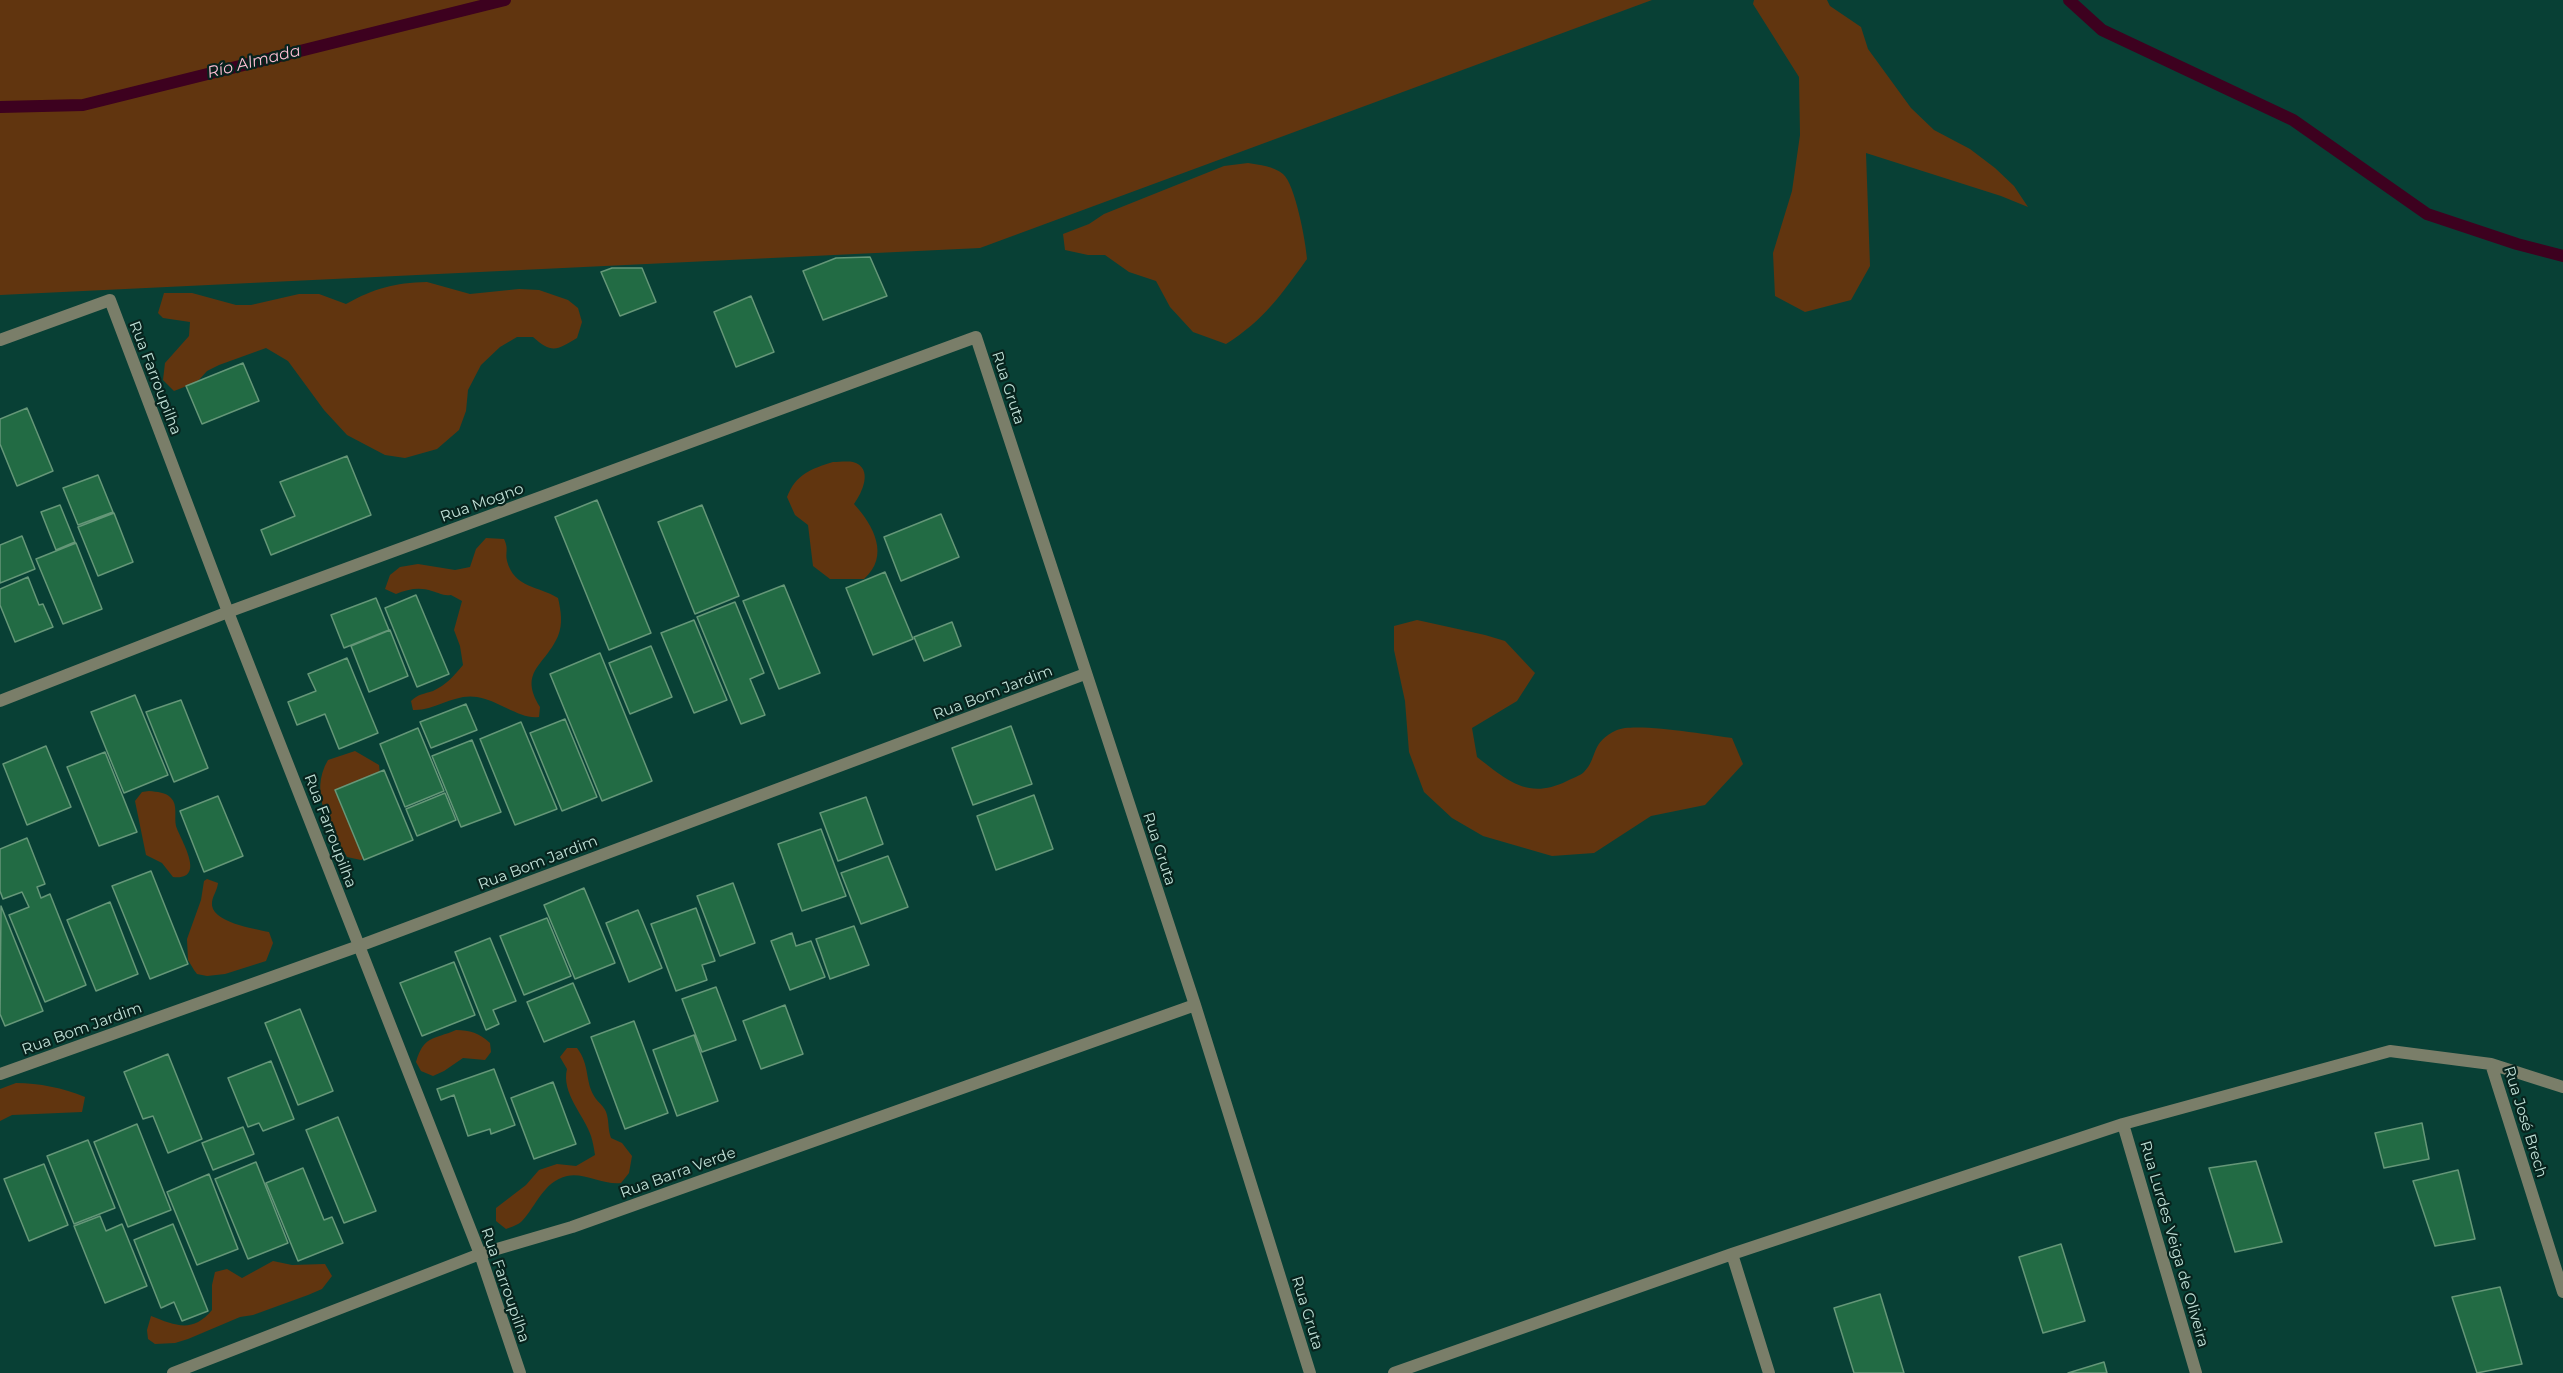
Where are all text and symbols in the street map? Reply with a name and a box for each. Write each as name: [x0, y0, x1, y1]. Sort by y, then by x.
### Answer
water label: Río Almada: [205, 41, 303, 83]
street label: Rua Farroupilha: [125, 319, 185, 437]
street label: Rua Gruta: [988, 349, 1028, 427]
street label: Rua Mogno: [438, 480, 526, 526]
street label: Rua Bom Jardim: [931, 662, 1055, 724]
street label: Rua Farroupilha: [300, 772, 360, 890]
street label: Rua Gruta: [1139, 810, 1179, 888]
street label: Rua Bom Jardim: [476, 832, 600, 894]
street label: Rua Bom Jardim: [19, 999, 145, 1059]
street label: Rua José Brech: [2499, 1064, 2551, 1180]
street label: Rua Lurdes Veiga de Oliveira: [2136, 1139, 2212, 1349]
street label: Rua Barra Verde: [618, 1144, 738, 1202]
street label: Rua Farroupilha: [477, 1225, 533, 1345]
street label: Rua Gruta: [1287, 1274, 1327, 1352]

